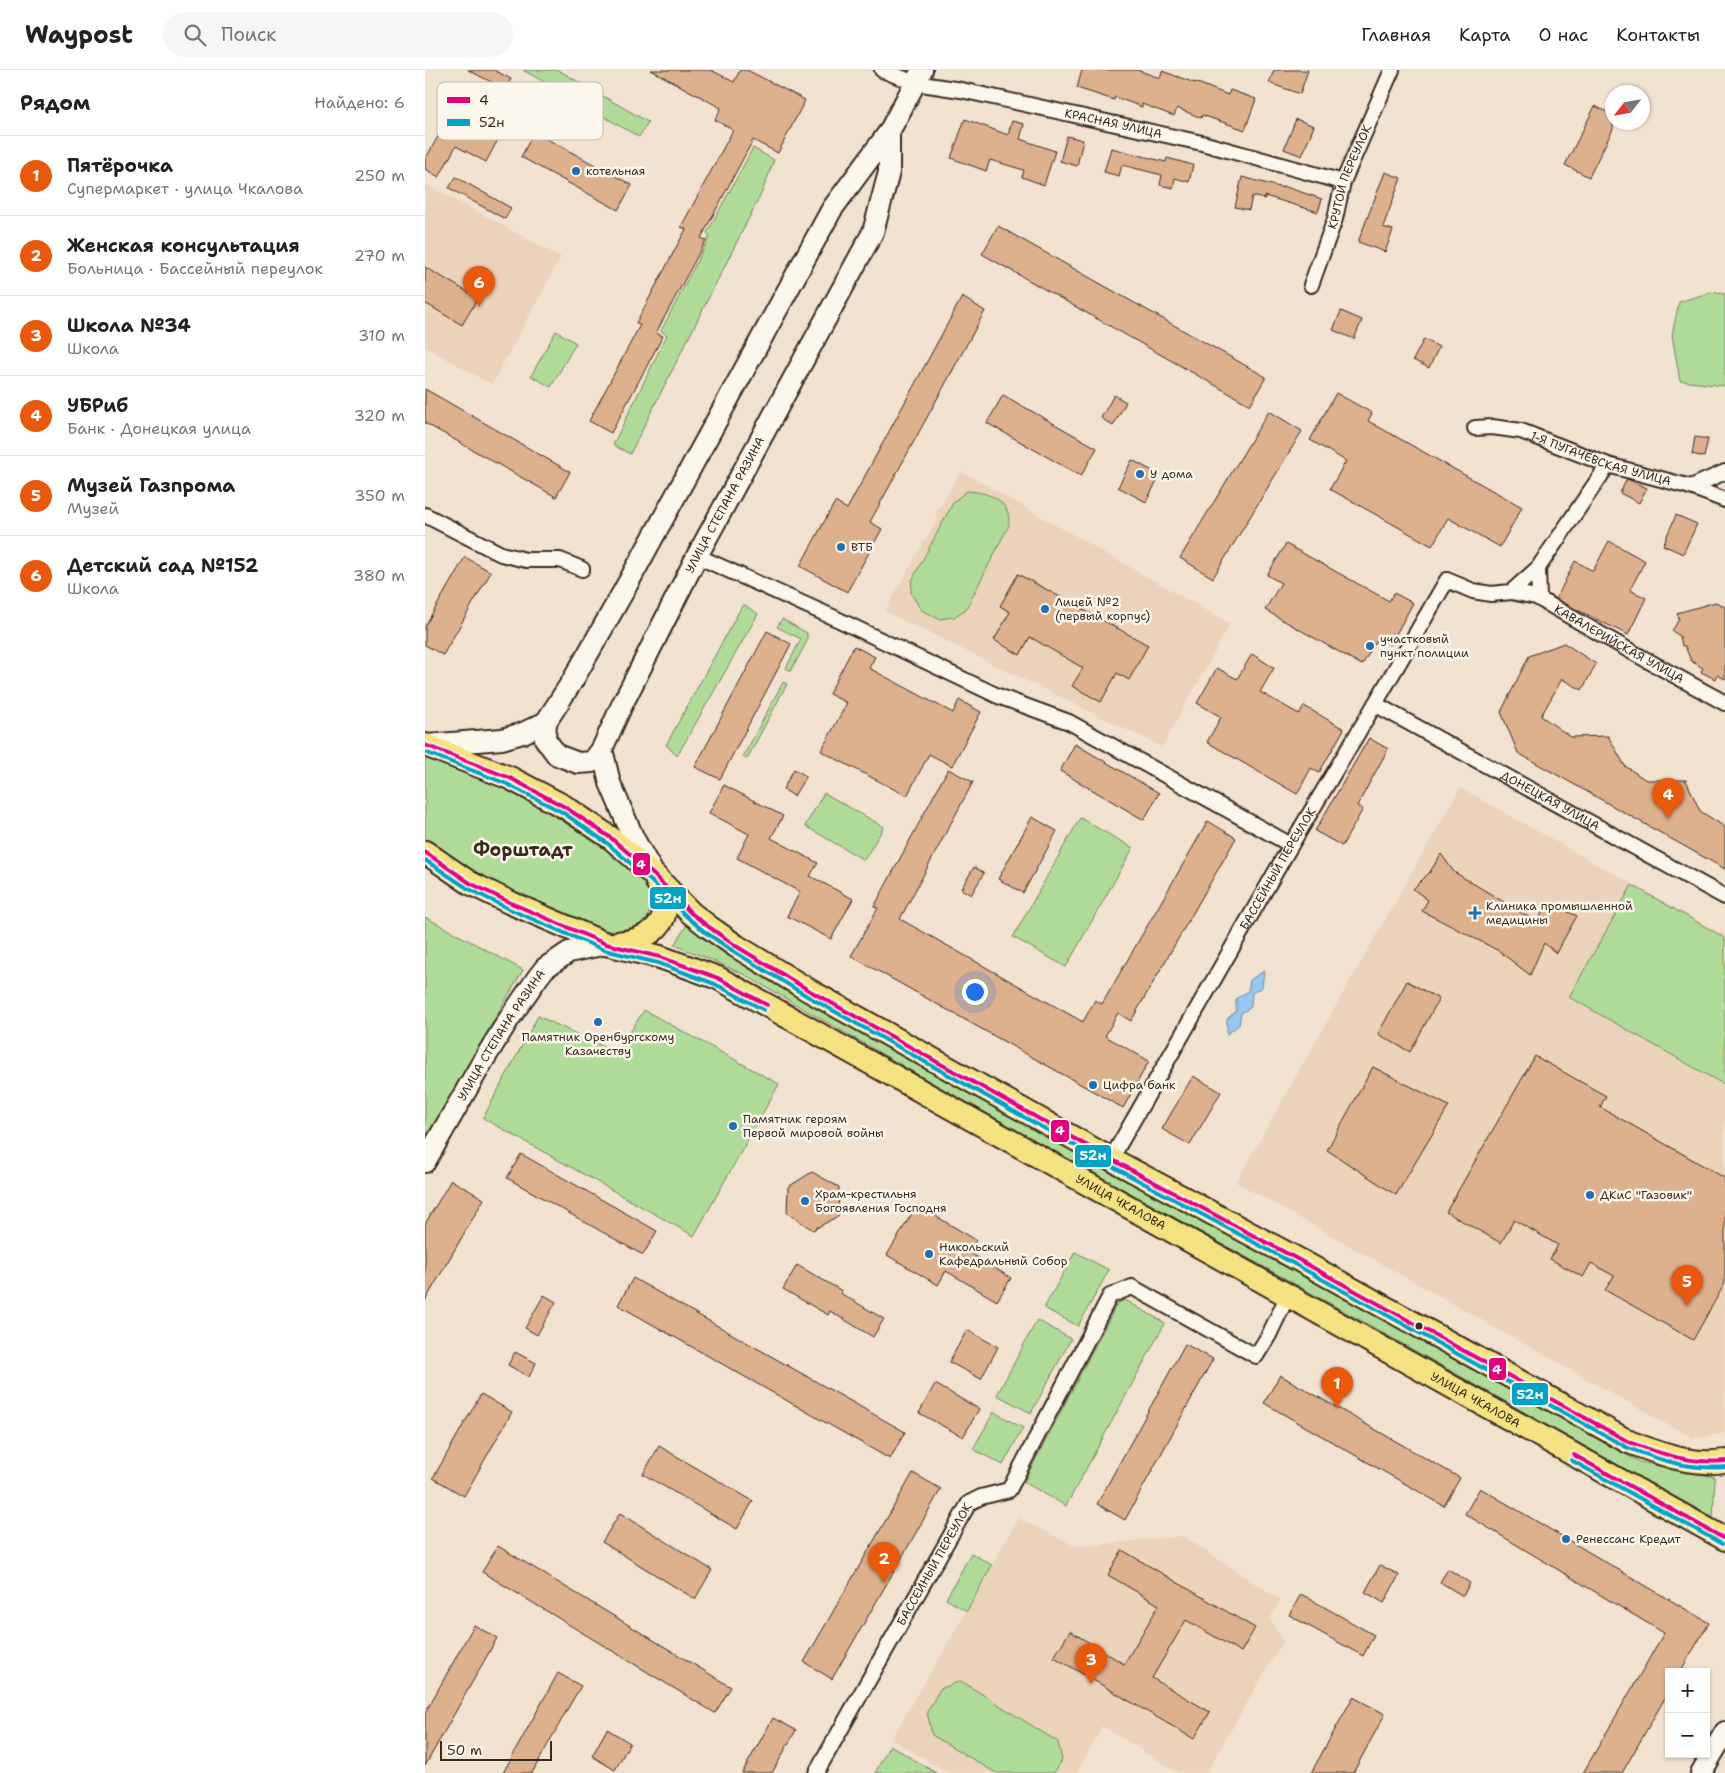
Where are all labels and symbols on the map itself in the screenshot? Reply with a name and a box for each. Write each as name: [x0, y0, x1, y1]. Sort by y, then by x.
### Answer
legend: [437, 82, 603, 140]
north arrow: [1605, 85, 1650, 130]
text: 4: [479, 91, 489, 109]
street label: КРАСНАЯ УЛИЦА: [1063, 105, 1164, 142]
text: 52н: [479, 113, 504, 131]
street label: КРУТОЙ ПЕРЕУЛОК: [1324, 122, 1375, 231]
place label: котельная: [586, 163, 645, 179]
marker: котельная: [570, 165, 582, 177]
pin: 6: [463, 266, 495, 307]
street label: 1-Я ПУГАЧЁВСКАЯ УЛИЦА: [1528, 428, 1673, 489]
street label: УЛИЦА СТЕПАНА РАЗИНА: [682, 434, 768, 576]
place label: У дома: [1150, 466, 1193, 482]
marker: У дома: [1134, 468, 1146, 480]
place label: ВТБ: [851, 539, 873, 555]
marker: ВТБ: [835, 541, 847, 553]
place label: Лицей №2 (первый корпус): [1055, 594, 1150, 624]
street label: КАВАЛЕРИЙСКАЯ УЛИЦА: [1551, 601, 1687, 687]
marker: Лицей №2 (первый корпус): [1039, 603, 1051, 615]
place label: участковый пункт полиции: [1380, 631, 1469, 661]
marker: участковый пункт полиции: [1364, 640, 1376, 652]
street label: ДОНЕЦКАЯ УЛИЦА: [1498, 767, 1603, 834]
pin: 4: [1652, 778, 1684, 819]
street label: БАССЕЙНЫЙ ПЕРЕУЛОК: [1236, 804, 1320, 933]
district label: Форштадт: [473, 838, 573, 862]
line badge: 4: [632, 852, 651, 876]
text: 4: [636, 855, 646, 873]
line badge: 52н: [649, 886, 687, 910]
text: 52н: [655, 889, 681, 907]
place label: Клиника промышленной медицины: [1486, 898, 1633, 928]
marker: Клиника промышленной медицины: [1468, 906, 1482, 920]
street label: УЛИЦА СТЕПАНА РАЗИНА: [454, 966, 549, 1104]
your location: [962, 979, 988, 1005]
marker: Памятник Оренбургскому Казачеству: [592, 1016, 604, 1028]
place label: Памятник Оренбургскому Казачеству: [522, 1029, 674, 1059]
place label: Цифра банк: [1103, 1077, 1176, 1093]
marker: Цифра банк: [1087, 1079, 1099, 1091]
place label: Памятник героям Первой мировой войны: [743, 1111, 884, 1141]
line badge: 4: [1050, 1119, 1070, 1143]
marker: Памятник героям Первой мировой войны: [727, 1120, 739, 1132]
text: 4: [1055, 1121, 1065, 1139]
line badge: 52н: [1074, 1144, 1112, 1168]
text: 52н: [1080, 1146, 1106, 1164]
street label: УЛИЦА ЧКАЛОВА: [1073, 1171, 1169, 1234]
place label: Храм-крестильня Богоявления Господня: [815, 1186, 947, 1216]
place label: ДКиC "Газовик": [1600, 1187, 1692, 1203]
marker: ДКиC "Газовик": [1584, 1189, 1596, 1201]
marker: Храм-крестильня Богоявления Господня: [799, 1195, 811, 1207]
place label: Никольский Кафедральный Собор: [939, 1239, 1068, 1269]
marker: Никольский Кафедральный Собор: [923, 1248, 935, 1260]
pin: 5: [1671, 1265, 1703, 1306]
unlabelled marker: [1414, 1321, 1424, 1331]
line badge: 4: [1488, 1357, 1507, 1381]
text: 4: [1492, 1360, 1502, 1378]
pin: 1: [1321, 1367, 1353, 1408]
street label: УЛИЦА ЧКАЛОВА: [1428, 1368, 1524, 1432]
line badge: 52н: [1511, 1382, 1549, 1406]
text: 52н: [1517, 1385, 1543, 1403]
street label: БАССЕЙНЫЙ ПЕРЕУЛОК: [893, 1500, 976, 1629]
place label: Ренессанс Кредит: [1576, 1531, 1682, 1547]
marker: Ренессанс Кредит: [1560, 1533, 1572, 1545]
pin: 2: [868, 1542, 900, 1583]
pin: 3: [1075, 1643, 1107, 1684]
scale bar: [440, 1738, 553, 1761]

